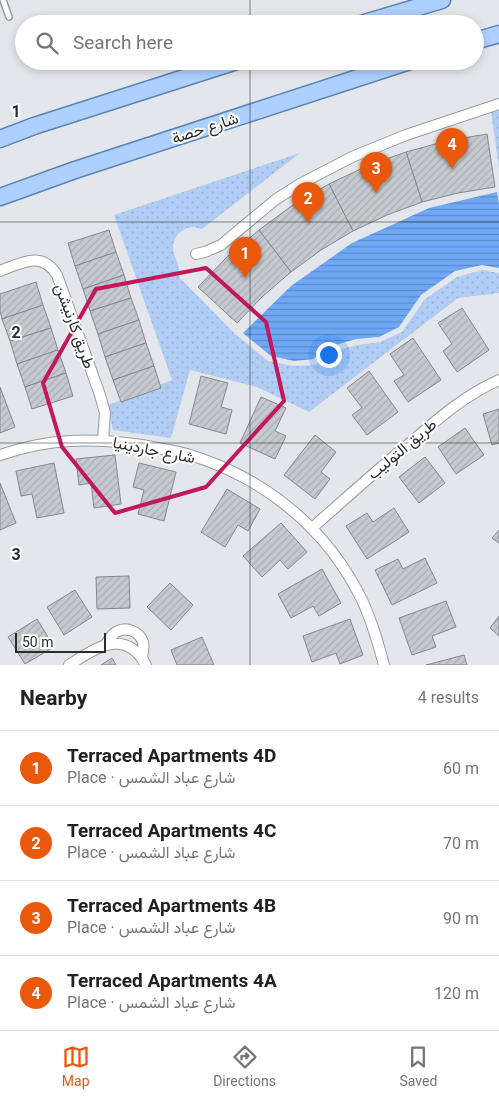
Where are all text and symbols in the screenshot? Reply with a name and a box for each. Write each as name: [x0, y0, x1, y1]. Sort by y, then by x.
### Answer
search box: [15, 15, 484, 70]
icon: search: [33, 29, 61, 57]
text: Search here: [73, 31, 173, 54]
text: 1: [11, 102, 21, 121]
street label: شارع حصة: [169, 108, 241, 150]
pin: 4: [436, 128, 468, 169]
pin: 3: [360, 152, 392, 193]
pin: 2: [292, 182, 324, 223]
pin: 1: [229, 237, 261, 278]
street label: طريق كارنيشن: [50, 281, 99, 371]
text: 2: [11, 323, 21, 342]
your location: [316, 342, 342, 368]
street label: طريق التوليب: [364, 415, 441, 484]
street label: شارع جاردينيا: [111, 433, 197, 469]
text: 3: [11, 545, 21, 564]
scale bar: [15, 630, 106, 653]
text: 50 m: [22, 634, 54, 650]
text: Nearby: [20, 686, 87, 710]
text: 4 results: [418, 688, 479, 707]
text: Terraced Apartments 4D: [67, 744, 276, 767]
text: 1: [31, 759, 41, 778]
text: 60 m: [443, 759, 479, 778]
text: Place · شارع عباد الشمس: [67, 768, 235, 787]
text: Terraced Apartments 4C: [67, 819, 276, 842]
text: 2: [31, 834, 41, 853]
text: 70 m: [443, 834, 479, 853]
text: Place · شارع عباد الشمس: [67, 843, 235, 862]
text: Terraced Apartments 4B: [67, 894, 276, 917]
text: 3: [31, 909, 41, 928]
text: 90 m: [443, 909, 479, 928]
text: Place · شارع عباد الشمس: [67, 918, 235, 937]
text: Terraced Apartments 4A: [67, 969, 277, 992]
text: 4: [31, 984, 41, 1003]
text: 120 m: [434, 984, 479, 1003]
text: Place · شارع عباد الشمس: [67, 993, 235, 1012]
tab: Map: [62, 1043, 90, 1089]
tab: Directions: [213, 1043, 276, 1089]
tab: Saved: [399, 1043, 437, 1089]

